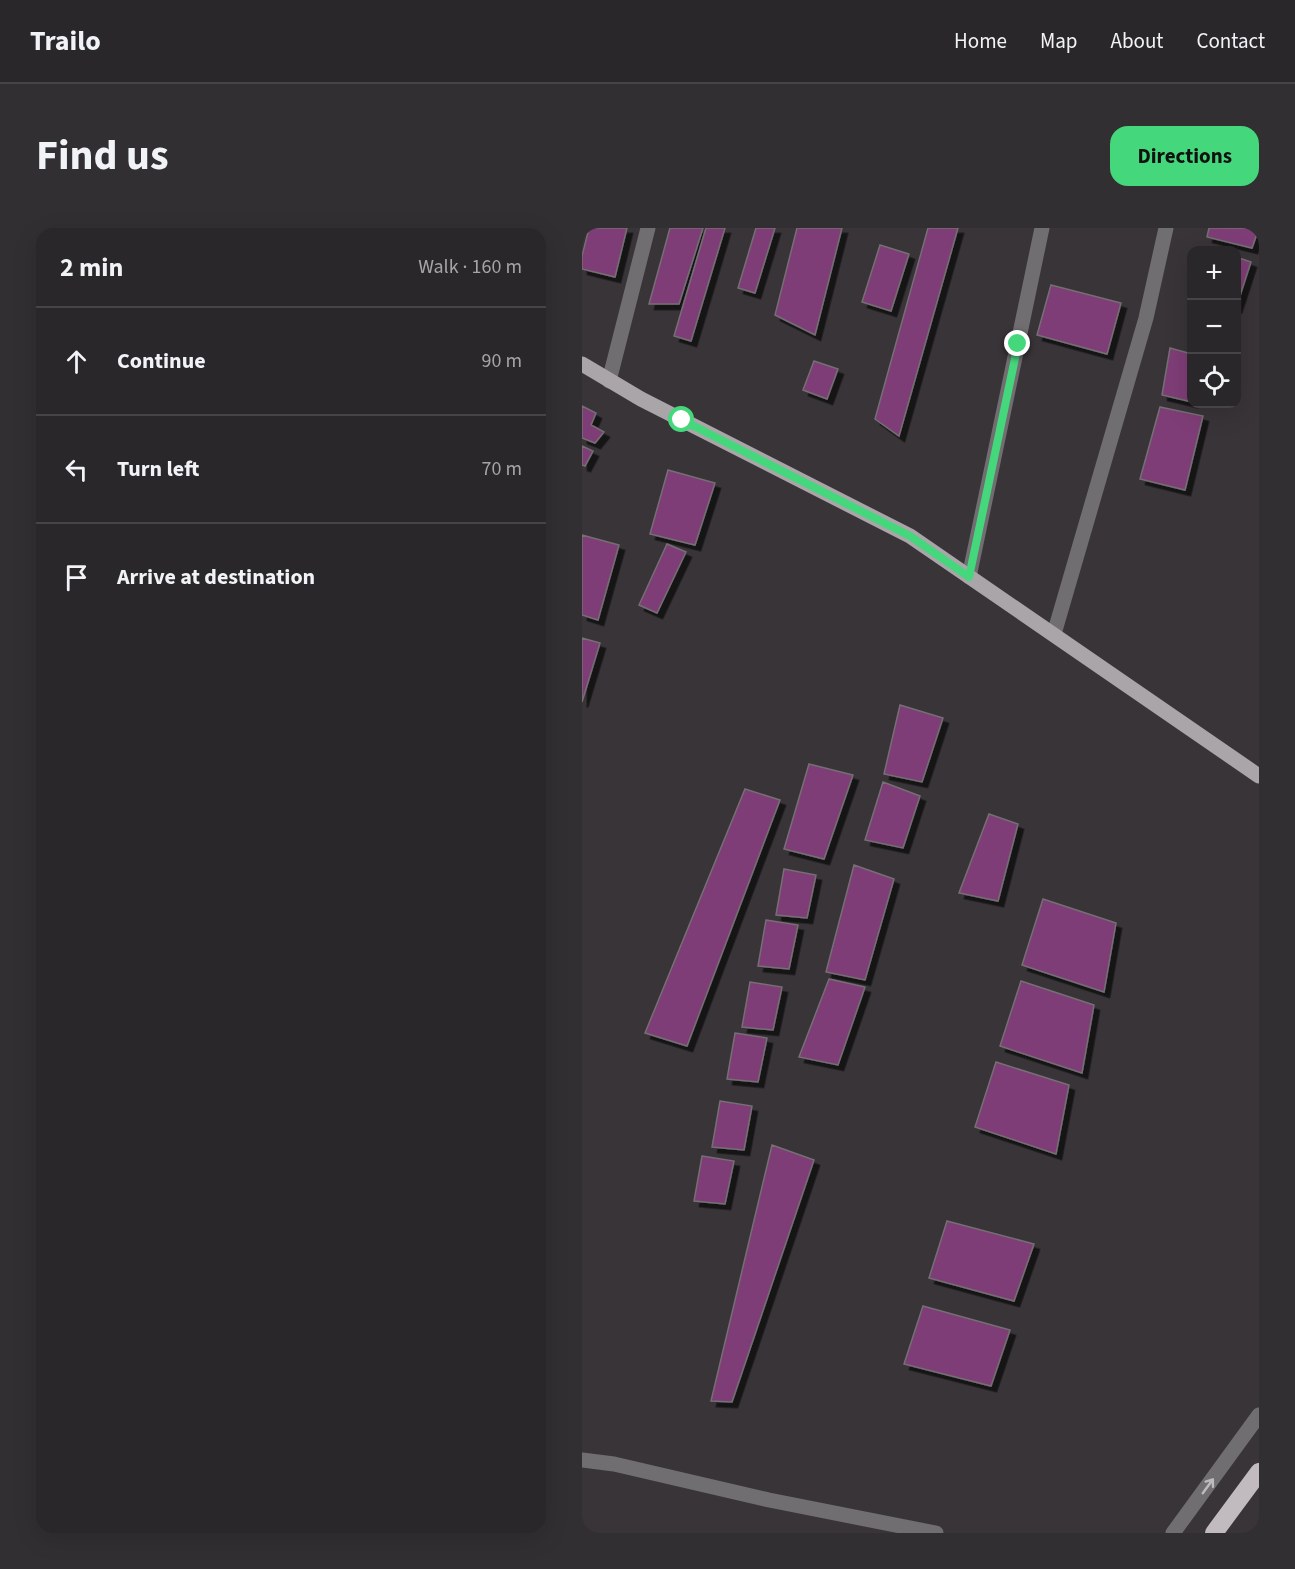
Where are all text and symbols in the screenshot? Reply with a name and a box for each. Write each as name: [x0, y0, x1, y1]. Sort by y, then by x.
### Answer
text: Trailo: [30, 21, 101, 61]
text: Home: [954, 26, 1007, 56]
text: Map: [1040, 26, 1078, 56]
text: About: [1111, 26, 1163, 56]
text: Contact: [1196, 26, 1265, 56]
text: Find us: [36, 126, 169, 186]
button: Directions: [1110, 126, 1259, 186]
map controls: [1187, 246, 1241, 408]
button: +: [1187, 246, 1241, 300]
text: 2 min: [60, 249, 123, 286]
text: Walk · 160 m: [418, 253, 522, 281]
button: −: [1187, 300, 1241, 354]
route end: [1004, 330, 1030, 356]
icon: ahead: [60, 345, 93, 378]
text: Continue: [117, 345, 206, 377]
text: 90 m: [482, 347, 522, 375]
button: locate: [1187, 354, 1241, 408]
route start: [668, 406, 694, 432]
icon: left: [60, 453, 93, 486]
text: Turn left: [117, 453, 199, 485]
text: 70 m: [482, 455, 522, 483]
icon: arrive: [60, 561, 93, 594]
text: Arrive at destination: [117, 561, 315, 593]
one-way arrow: [1202, 1478, 1214, 1494]

